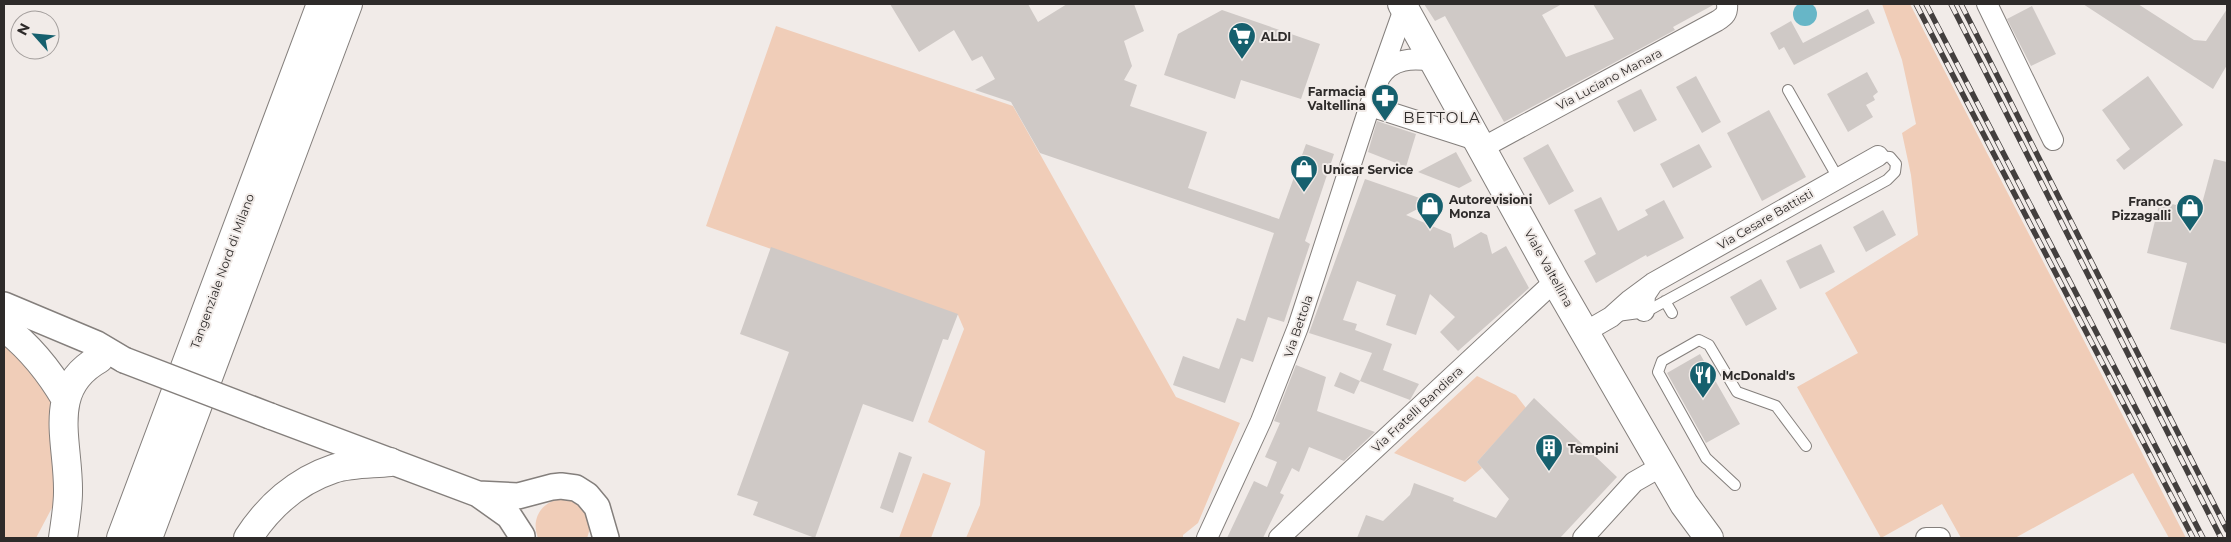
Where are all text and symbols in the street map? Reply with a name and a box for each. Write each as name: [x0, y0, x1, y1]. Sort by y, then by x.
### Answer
north arrow: [10, 10, 60, 60]
text: N: [13, 20, 34, 38]
supermarket icon: ALDI: [1227, 21, 1257, 60]
place label: ALDI: [1260, 29, 1291, 44]
street label: Via Luciano Manara: [1554, 45, 1664, 113]
pharmacy icon: Farmacia Valtellina: [1370, 83, 1400, 122]
place label: Farmacia Valtellina: [1307, 84, 1366, 113]
district label: BETTOLA: [1403, 108, 1481, 127]
shop icon: Unicar Service: [1289, 154, 1319, 193]
place label: Unicar Service: [1323, 162, 1414, 177]
street label: Via Cesare Battisti: [1714, 186, 1816, 252]
shop icon: Autorevisioni Monza: [1415, 191, 1445, 230]
street label: Tangenziale Nord di Milano: [187, 192, 257, 350]
place label: Autorevisioni Monza: [1448, 192, 1532, 221]
shop icon: Franco Pizzagalli: [2175, 193, 2205, 232]
place label: Franco Pizzagalli: [2111, 194, 2171, 223]
street label: Viale Valtellina: [1521, 226, 1577, 310]
street label: Via Bettola: [1280, 293, 1316, 359]
restaurant icon: McDonald's: [1688, 360, 1718, 399]
street label: Via Fratelli Bandiera: [1368, 363, 1466, 455]
place label: McDonald's: [1722, 368, 1796, 383]
building icon: Tempini: [1534, 433, 1564, 472]
place label: Tempini: [1568, 441, 1619, 456]

